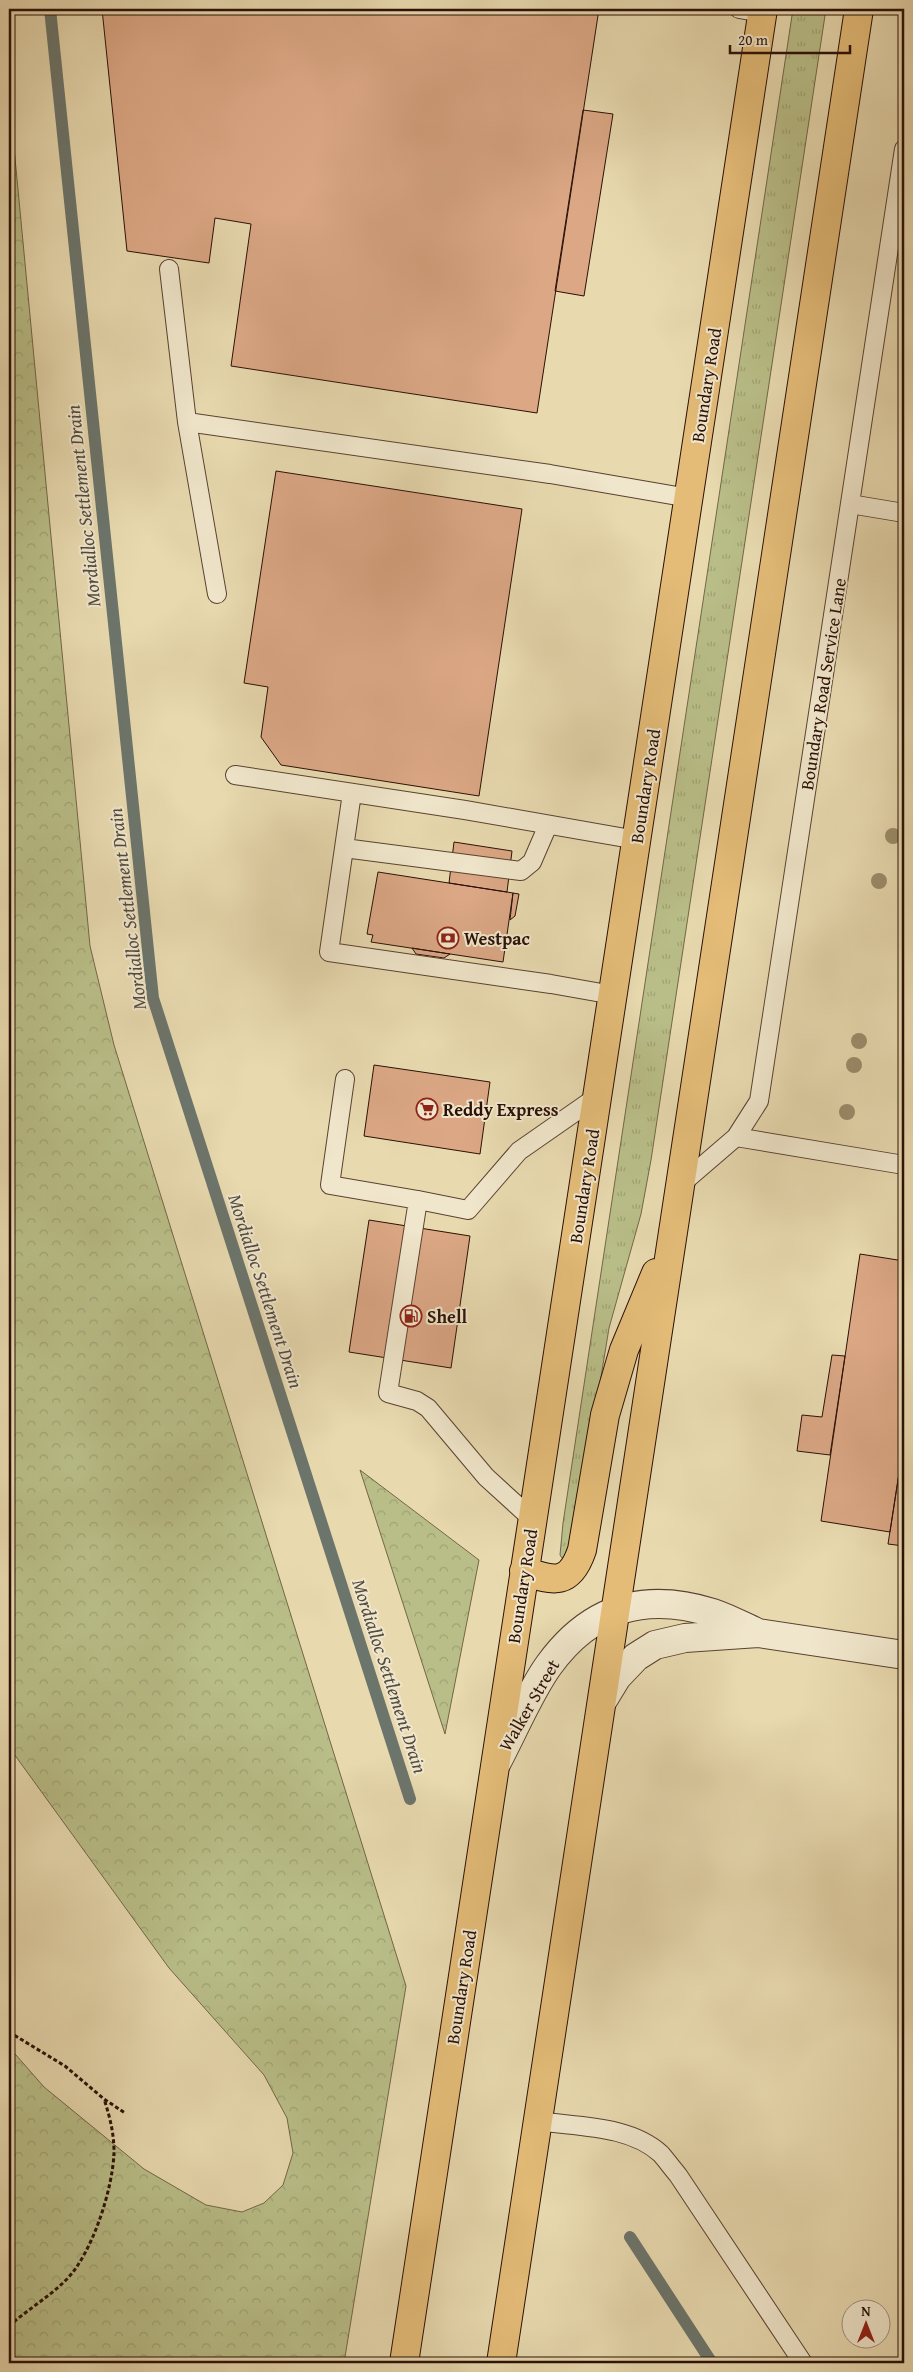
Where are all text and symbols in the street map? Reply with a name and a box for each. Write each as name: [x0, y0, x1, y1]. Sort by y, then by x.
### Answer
scale bar: [730, 22, 850, 54]
text: 20 m: [738, 29, 769, 50]
street label: Boundary Road: [684, 326, 728, 444]
water label: Mordialloc Settlement Drain: [58, 403, 108, 608]
street label: Boundary Road Service Lane: [793, 576, 853, 792]
street label: Boundary Road: [623, 727, 667, 845]
water label: Mordialloc Settlement Drain: [101, 806, 153, 1011]
place label: Westpac: [464, 925, 530, 952]
bank icon: Westpac: [436, 926, 460, 950]
place label: Reddy Express: [443, 1096, 559, 1123]
supermarket icon: Reddy Express: [415, 1097, 439, 1121]
street label: Boundary Road: [562, 1127, 606, 1245]
water label: Mordialloc Settlement Drain: [221, 1190, 311, 1392]
place label: Shell: [427, 1303, 468, 1330]
fuel station icon: Shell: [399, 1304, 423, 1328]
street label: Boundary Road: [500, 1527, 544, 1645]
water label: Mordialloc Settlement Drain: [345, 1575, 435, 1777]
street label: Walker Street: [492, 1653, 567, 1756]
street label: Boundary Road: [439, 1928, 483, 2046]
north arrow: [840, 2300, 890, 2350]
text: N: [861, 2301, 871, 2321]

